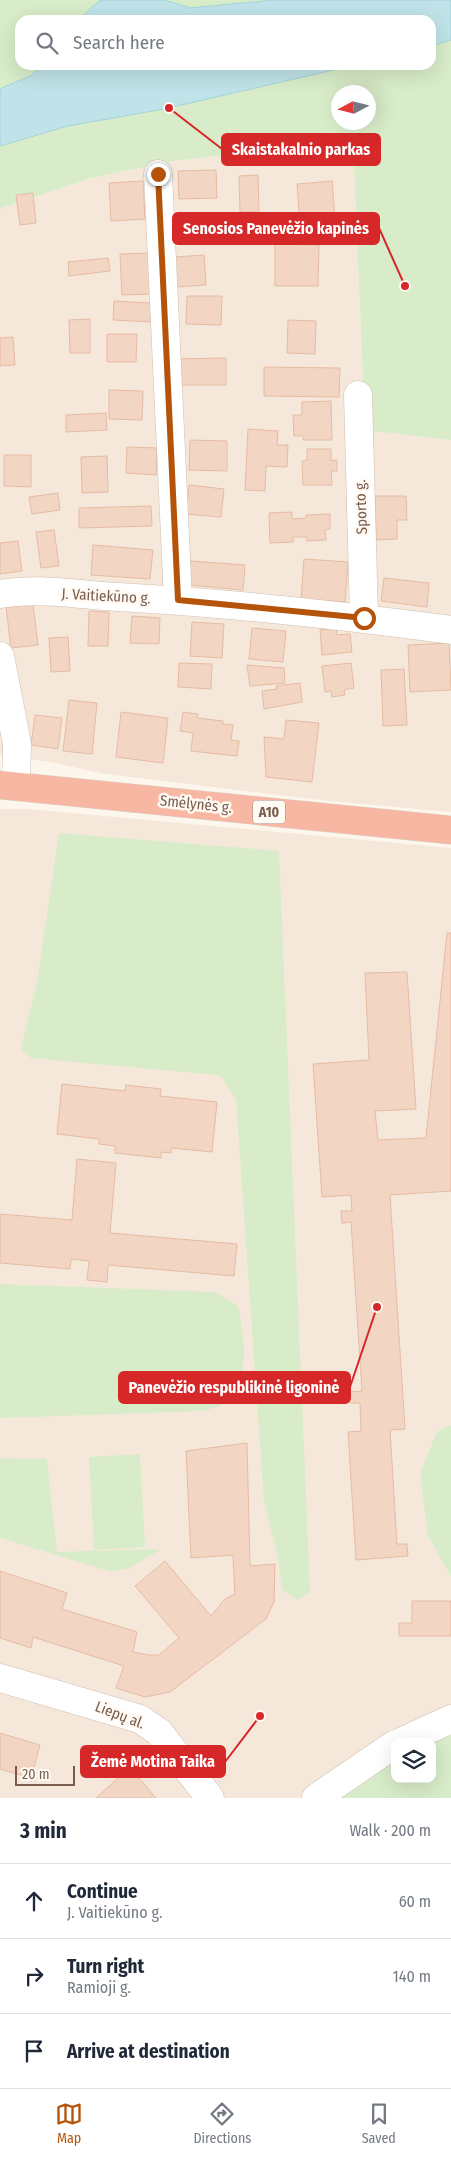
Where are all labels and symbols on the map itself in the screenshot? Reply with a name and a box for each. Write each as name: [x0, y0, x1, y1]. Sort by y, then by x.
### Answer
north arrow: [331, 85, 376, 130]
callout: Skaistakalnio parkas: [222, 134, 380, 165]
text: Skaistakalnio parkas: [232, 140, 370, 159]
route end: [147, 163, 170, 186]
callout: Senosios Panevėžio kapinės: [173, 213, 379, 244]
text: Senosios Panevėžio kapinės: [183, 219, 369, 238]
street label: Sporto g.: [351, 479, 371, 535]
street label: J. Vaitiekūno g.: [61, 585, 151, 607]
route start: [353, 607, 376, 630]
street label: Smėlynės g.: [159, 791, 233, 817]
road number: A10: [253, 800, 285, 824]
callout: Panevėžio respublikinė ligoninė: [119, 1372, 350, 1403]
text: Panevėžio respublikinė ligoninė: [129, 1378, 339, 1397]
street label: Liepų al.: [93, 1697, 147, 1733]
callout: Žemė Motina Taika: [81, 1746, 225, 1777]
text: Žemė Motina Taika: [91, 1751, 215, 1771]
scale bar: [15, 1763, 75, 1786]

